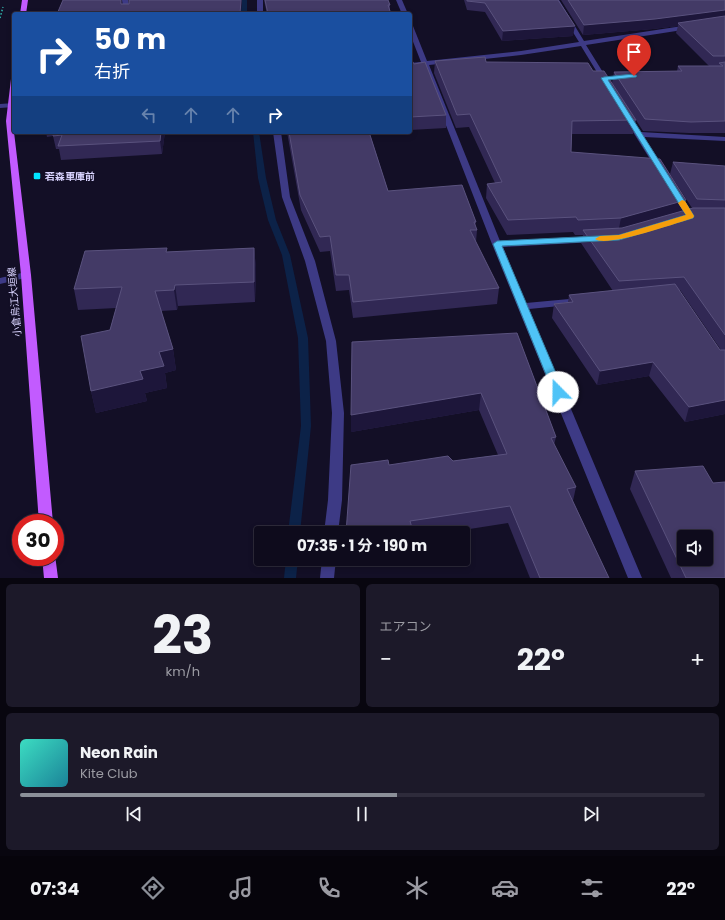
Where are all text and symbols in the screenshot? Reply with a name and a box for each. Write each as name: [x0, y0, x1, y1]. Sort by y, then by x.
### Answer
text: 50 m: [94, 20, 166, 59]
icon: right: [28, 28, 80, 80]
pin: [617, 35, 651, 76]
icon: arrive: [623, 41, 645, 63]
text: 右折: [94, 59, 130, 84]
icon: left: [138, 104, 160, 126]
icon: ahead: [180, 104, 202, 126]
icon: ahead: [222, 104, 244, 126]
icon: right: [264, 104, 286, 126]
place label: 若森車庫前: [44, 169, 95, 184]
marker: 若森車庫前: [32, 171, 42, 181]
street label: 小倉烏江大垣線: [4, 266, 25, 337]
position arrow: [537, 371, 579, 413]
speed limit sign: 30: [12, 514, 64, 566]
map controls: [677, 530, 713, 566]
button: sound: [677, 530, 713, 566]
text: 07:35 · 1 分 · 190 m: [297, 535, 427, 556]
text: 23: [152, 599, 213, 672]
text: エアコン: [380, 617, 432, 636]
text: 22°: [517, 638, 565, 681]
text: −: [380, 644, 392, 675]
text: +: [690, 644, 705, 675]
text: km/h: [165, 662, 200, 681]
text: Neon Rain: [80, 742, 158, 763]
text: Kite Club: [80, 764, 138, 783]
icon: previous: [123, 803, 145, 825]
icon: pause: [351, 803, 373, 825]
icon: next: [580, 803, 602, 825]
icon: directions: [139, 874, 167, 902]
icon: music: [227, 874, 255, 902]
icon: phone: [315, 874, 343, 902]
icon: climate: [403, 874, 431, 902]
icon: car: [491, 874, 519, 902]
icon: filters: [578, 874, 606, 902]
text: 07:34: [30, 876, 79, 901]
text: 22°: [666, 876, 695, 901]

